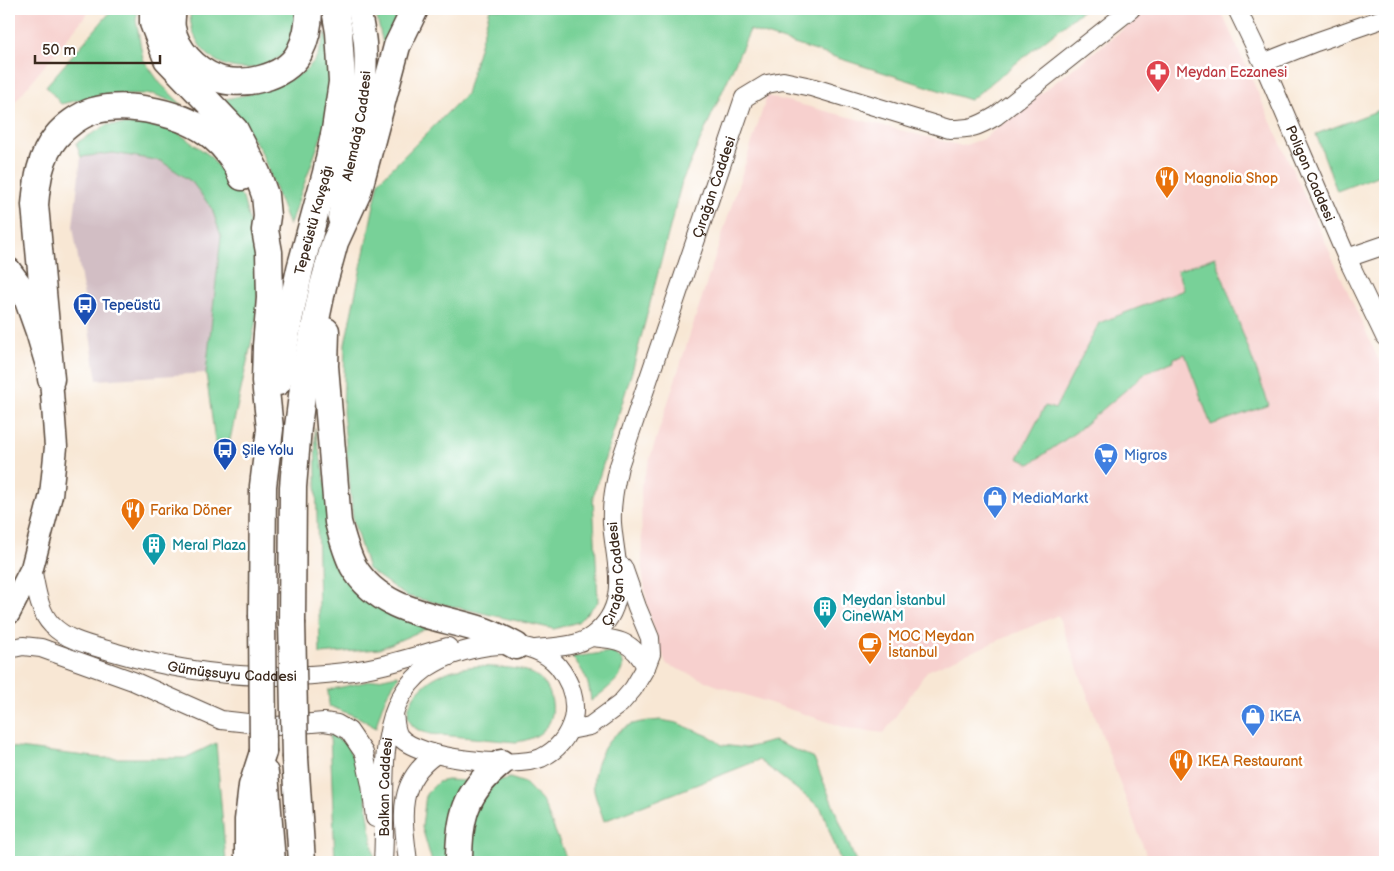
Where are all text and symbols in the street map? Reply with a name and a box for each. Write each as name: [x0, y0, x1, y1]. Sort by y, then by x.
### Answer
scale bar: [35, 32, 160, 64]
text: 50 m: [42, 41, 76, 60]
pharmacy icon: Meydan Eczanesi: [1145, 59, 1171, 93]
place label: Meydan Eczanesi: [1176, 64, 1287, 81]
street label: Alemdağ Caddesi: [338, 70, 374, 182]
street label: Poligon Caddesi: [1282, 123, 1339, 224]
street label: Çırağan Caddesi: [689, 134, 739, 240]
street label: Tepeüstü Kavşağı: [291, 164, 336, 276]
restaurant icon: Magnolia Shop: [1154, 165, 1180, 199]
place label: Magnolia Shop: [1184, 170, 1278, 187]
bus stop icon: Tepeüstü: [72, 292, 98, 326]
place label: Tepeüstü: [102, 297, 161, 314]
bus stop icon: Şile Yolu: [212, 437, 238, 471]
place label: Şile Yolu: [242, 442, 294, 459]
supermarket icon: Migros: [1093, 442, 1119, 476]
place label: Migros: [1124, 447, 1167, 464]
shop icon: MediaMarkt: [982, 485, 1008, 519]
place label: MediaMarkt: [1012, 490, 1089, 507]
restaurant icon: Farika Döner: [120, 497, 146, 531]
place label: Farika Döner: [150, 502, 233, 519]
street label: Çırağan Caddesi: [597, 521, 627, 630]
building icon: Meral Plaza: [141, 532, 167, 566]
place label: Meral Plaza: [172, 537, 246, 554]
place label: Meydan İstanbul CineWAM: [842, 591, 945, 625]
building icon: Meydan İstanbul CineWAM: [812, 595, 838, 629]
place label: MOC Meydan İstanbul: [888, 628, 974, 661]
cafe icon: MOC Meydan İstanbul: [857, 631, 883, 665]
street label: Gümüşsuyu Caddesi: [166, 657, 297, 685]
shop icon: IKEA: [1240, 703, 1266, 737]
place label: IKEA: [1270, 708, 1302, 725]
street label: Balkan Caddesi: [375, 736, 396, 837]
restaurant icon: IKEA Restaurant: [1168, 748, 1194, 782]
place label: IKEA Restaurant: [1198, 753, 1303, 770]

